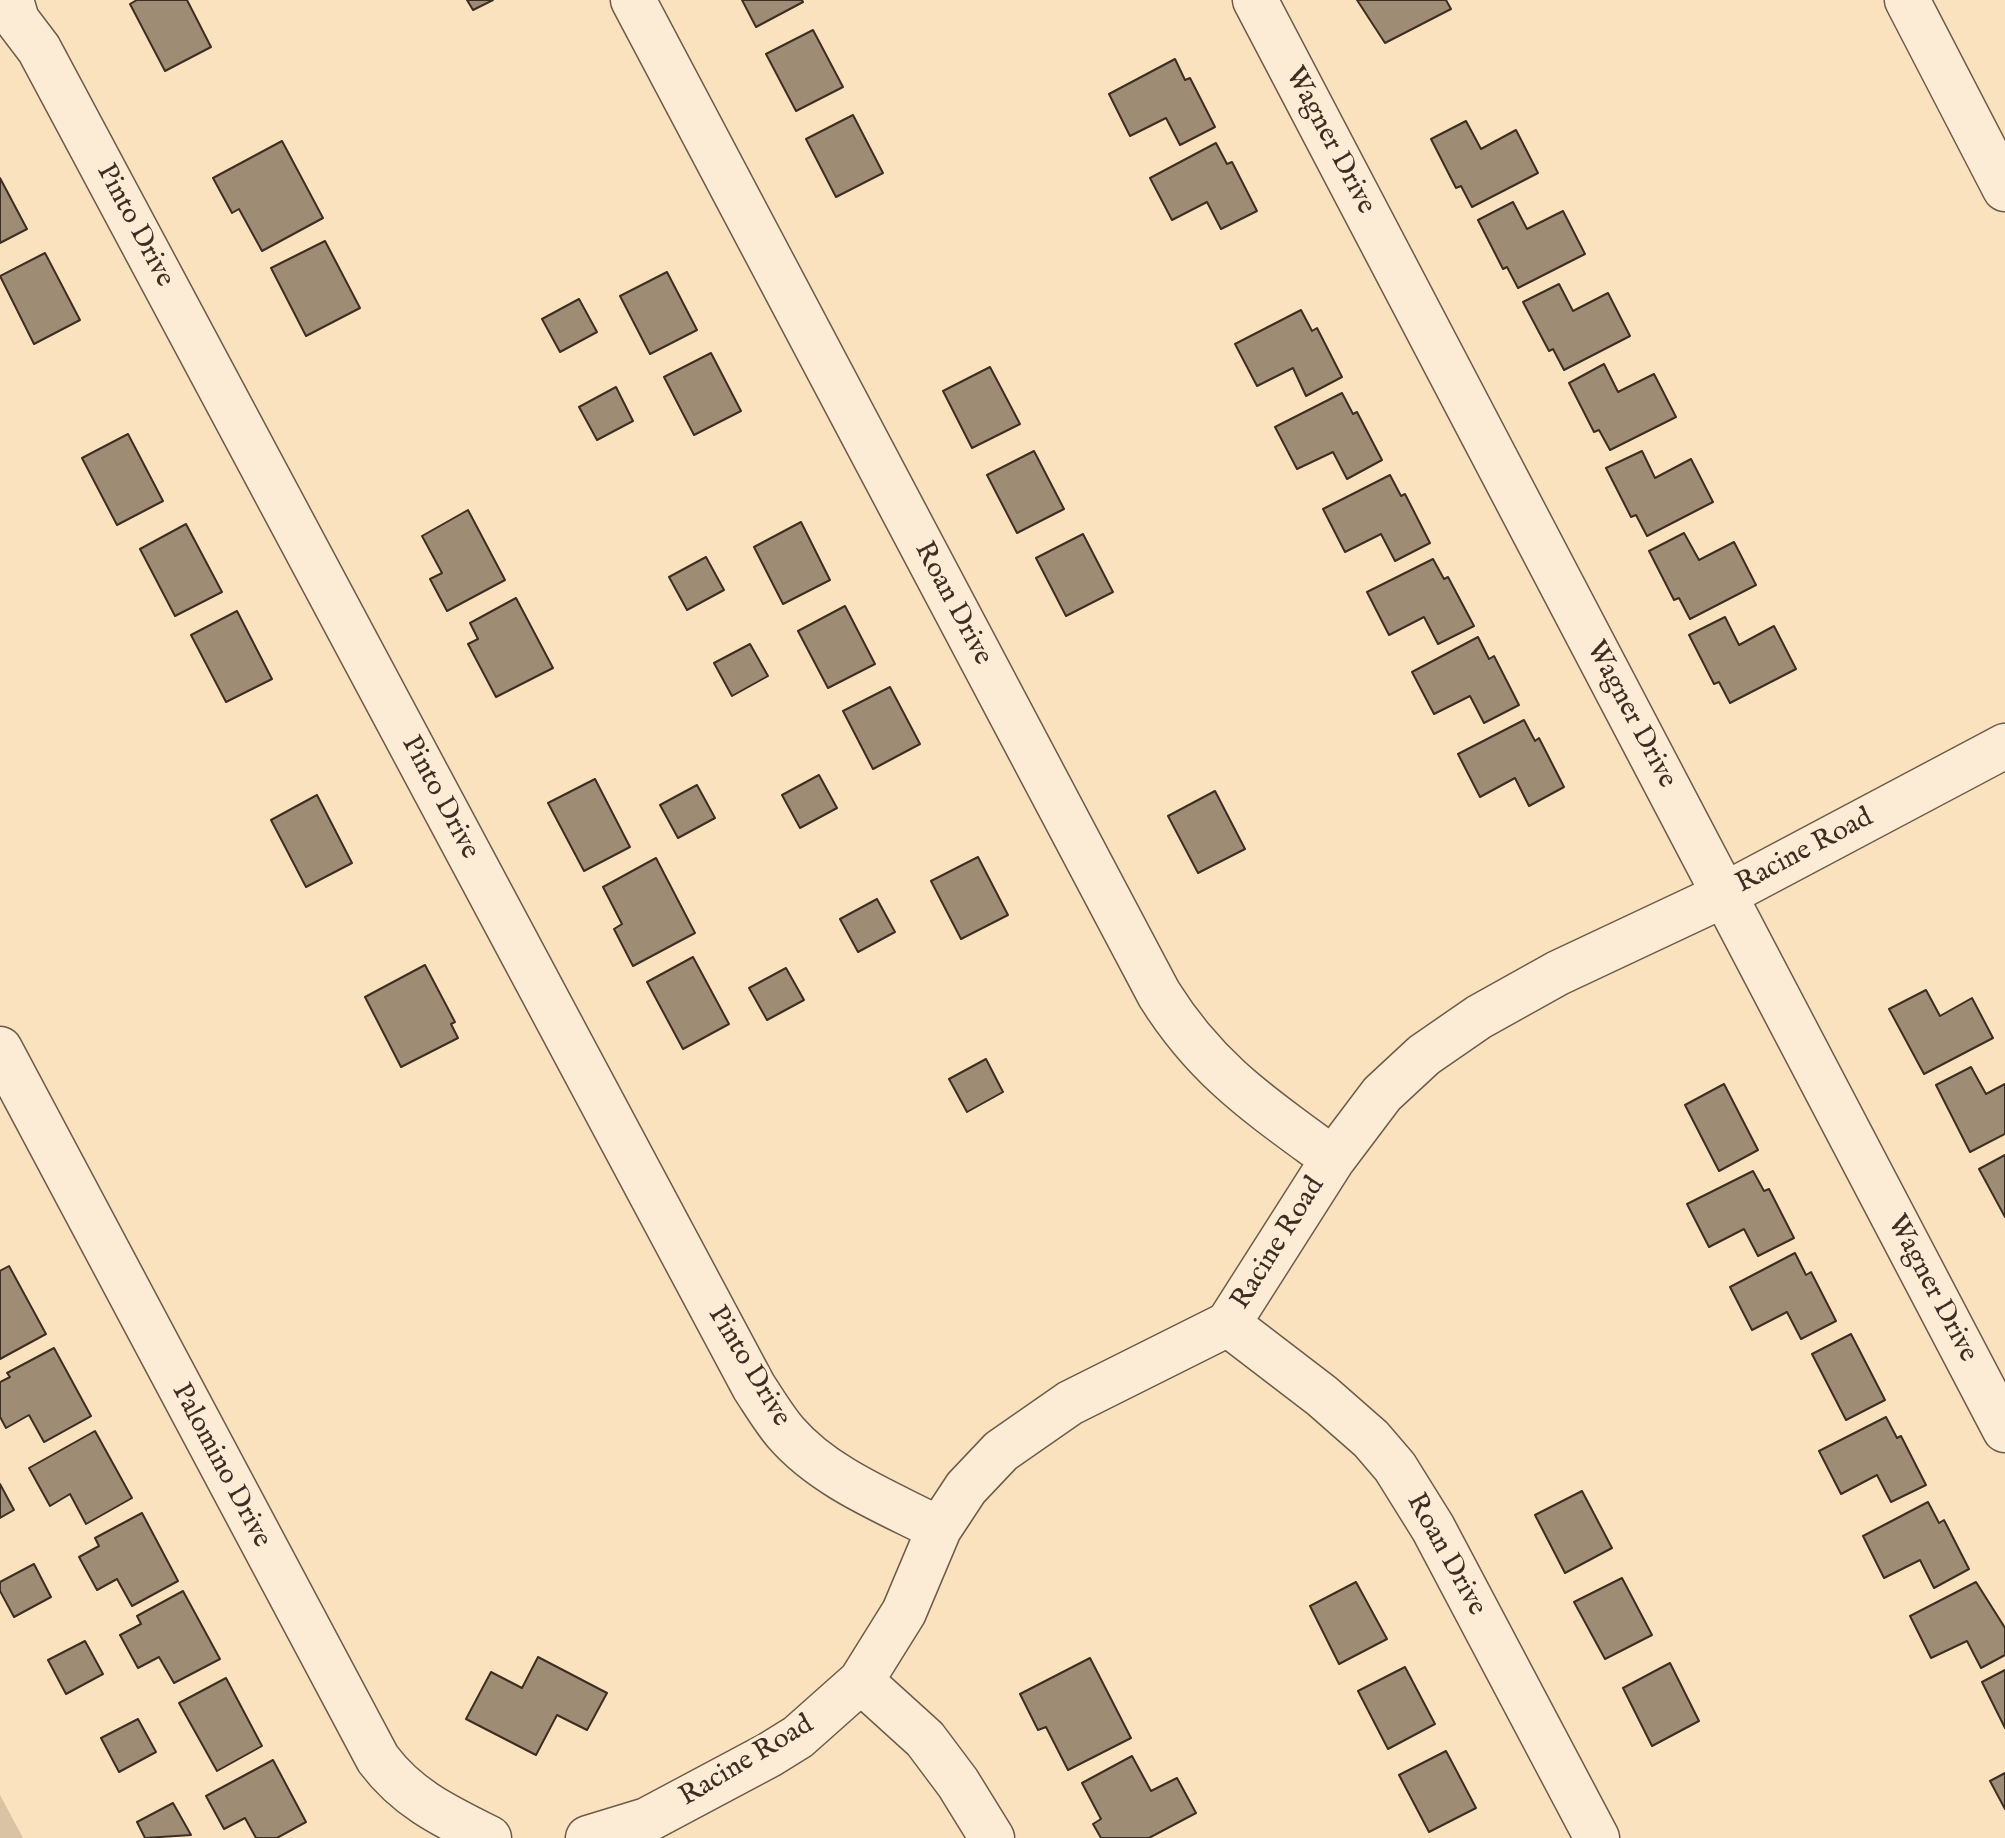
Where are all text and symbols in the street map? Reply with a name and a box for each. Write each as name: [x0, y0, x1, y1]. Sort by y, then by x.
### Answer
street label: Wagner Drive: [1276, 62, 1382, 220]
street label: Pinto Drive: [88, 159, 180, 293]
street label: Roan Drive: [906, 537, 998, 671]
street label: Wagner Drive: [1577, 636, 1683, 794]
street label: Pinto Drive: [393, 731, 485, 865]
street label: Racine Road: [1731, 802, 1879, 902]
street label: Racine Road: [1225, 1172, 1333, 1316]
street label: Wagner Drive: [1878, 1210, 1984, 1368]
street label: Pinto Drive: [699, 1301, 797, 1433]
street label: Palomino Drive: [163, 1378, 277, 1554]
street label: Roan Drive: [1398, 1488, 1492, 1622]
street label: Racine Road: [674, 1709, 820, 1815]

